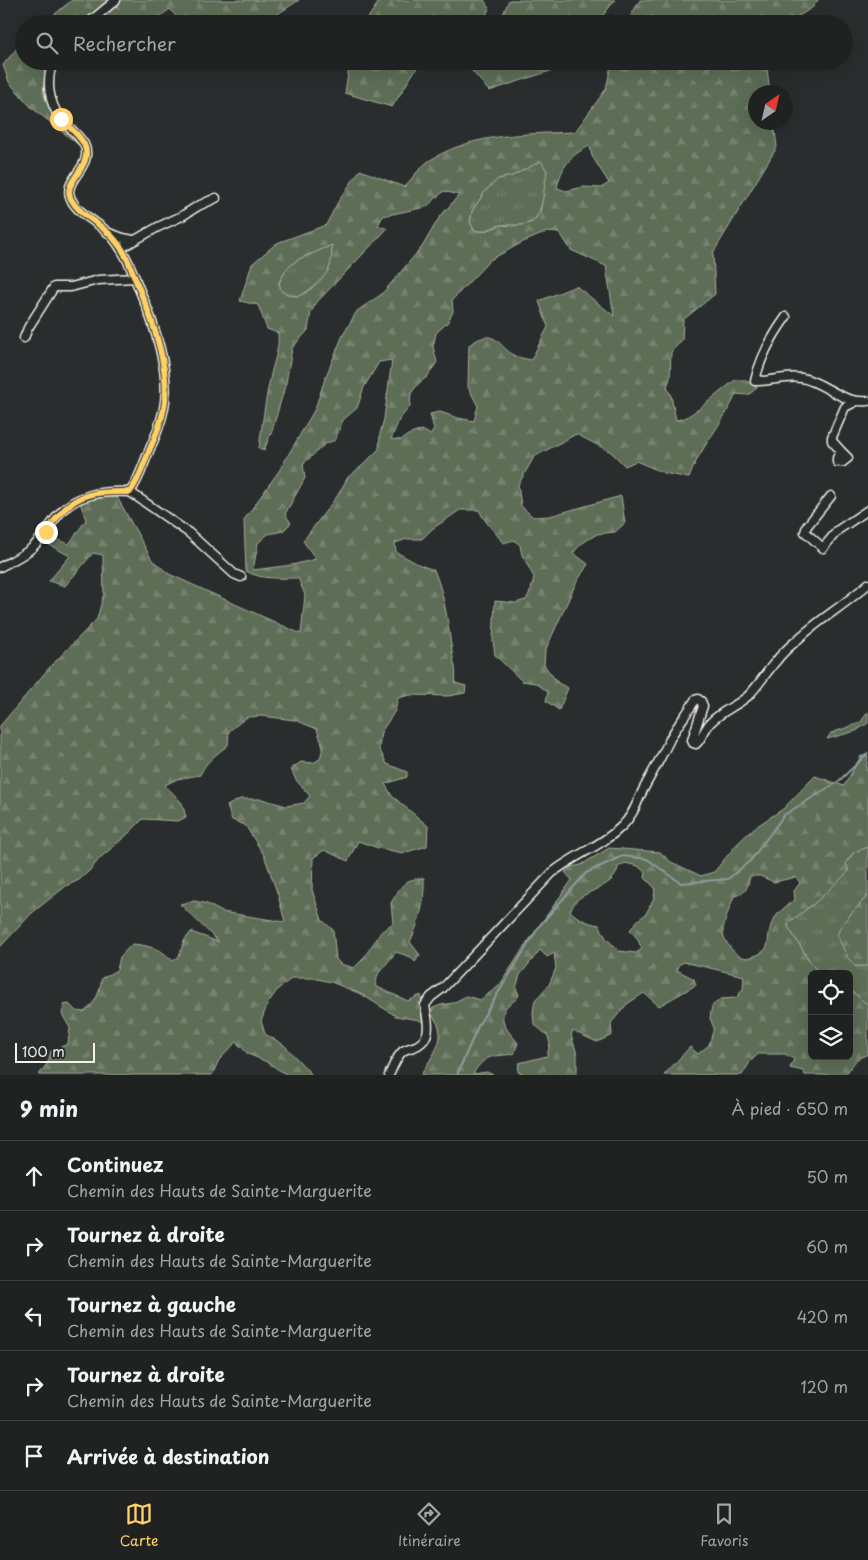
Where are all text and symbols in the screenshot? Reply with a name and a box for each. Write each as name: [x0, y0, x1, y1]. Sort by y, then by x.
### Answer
search box: [15, 15, 853, 70]
icon: search: [33, 29, 61, 57]
text: Rechercher: [73, 29, 176, 57]
north arrow: [748, 85, 793, 130]
route start: [50, 108, 73, 131]
route end: [35, 521, 58, 544]
map controls: [808, 970, 853, 1060]
button: locate: [808, 970, 853, 1015]
button: layers: [808, 1015, 853, 1060]
scale bar: [15, 1040, 95, 1063]
text: 100 m: [22, 1041, 65, 1062]
text: 9 min: [20, 1092, 78, 1124]
text: À pied · 650 m: [731, 1096, 848, 1120]
text: Continuez: [67, 1150, 164, 1178]
icon: ahead: [20, 1162, 48, 1190]
text: 50 m: [807, 1164, 848, 1188]
text: Chemin des Hauts de Sainte-Marguerite: [67, 1178, 372, 1202]
text: Tournez à droite: [67, 1220, 225, 1248]
icon: right: [20, 1232, 48, 1260]
text: 60 m: [806, 1234, 848, 1258]
text: Chemin des Hauts de Sainte-Marguerite: [67, 1248, 372, 1272]
text: Tournez à gauche: [67, 1290, 236, 1318]
icon: left: [20, 1302, 48, 1330]
text: 420 m: [797, 1304, 848, 1328]
text: Chemin des Hauts de Sainte-Marguerite: [67, 1318, 372, 1342]
text: Tournez à droite: [67, 1360, 225, 1388]
icon: right: [20, 1372, 48, 1400]
text: 120 m: [801, 1374, 848, 1398]
text: Chemin des Hauts de Sainte-Marguerite: [67, 1388, 372, 1412]
icon: arrive: [20, 1442, 48, 1470]
text: Arrivée à destination: [67, 1442, 270, 1470]
tab: Carte: [120, 1500, 159, 1551]
tab: Itinéraire: [398, 1500, 461, 1551]
tab: Favoris: [700, 1500, 748, 1551]

